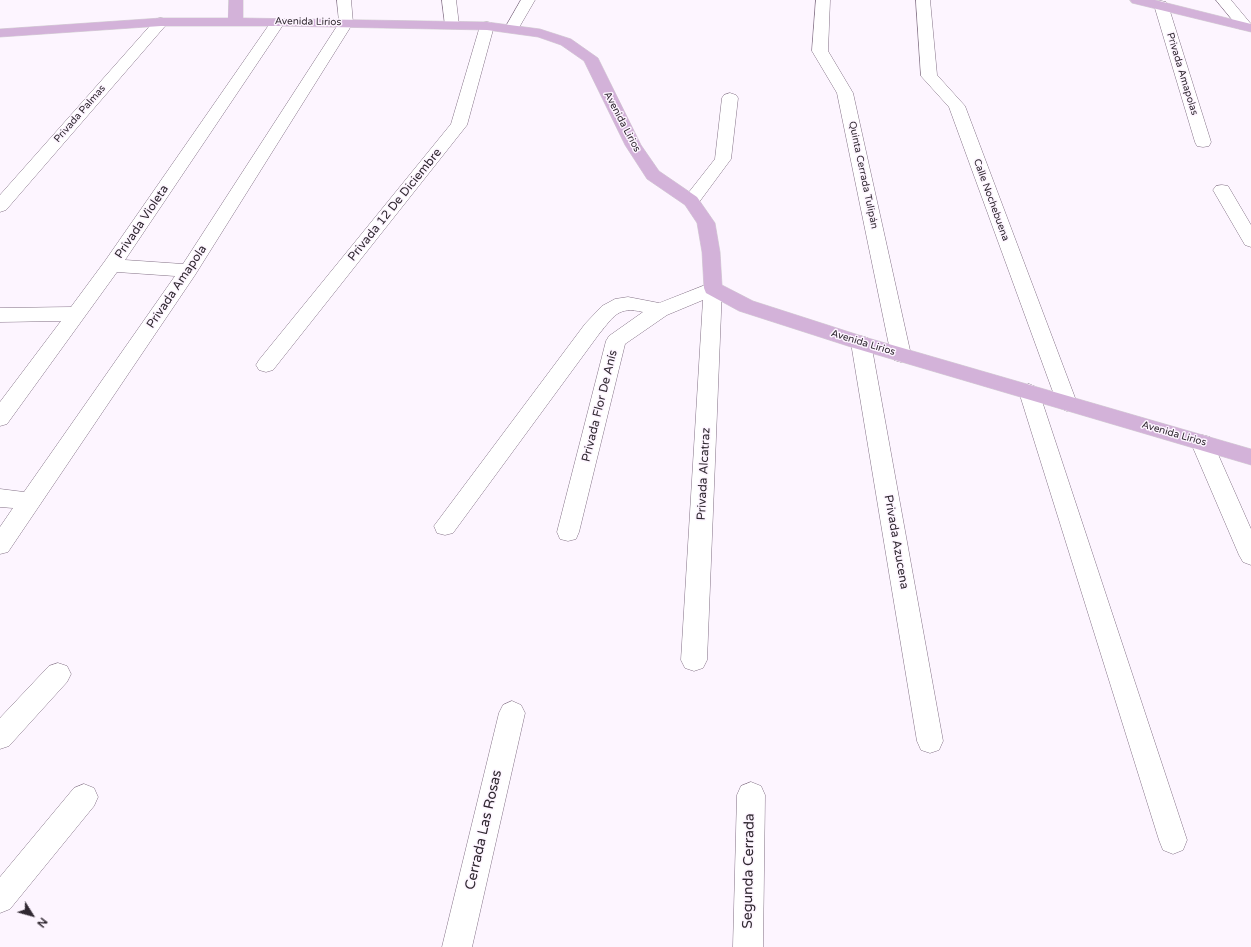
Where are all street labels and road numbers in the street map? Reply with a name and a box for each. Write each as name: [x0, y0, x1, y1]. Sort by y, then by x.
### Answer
street label: Avenida Lirios: [275, 15, 341, 29]
street label: Privada Amapolas: [1164, 31, 1200, 117]
street label: Privada Palmas: [52, 83, 108, 145]
street label: Avenida Lirios: [601, 90, 643, 154]
street label: Quinta Cerrada Tulipán: [846, 120, 880, 230]
street label: Privada 12 De Diciembre: [345, 146, 445, 264]
street label: Calle Nochebuena: [971, 157, 1011, 243]
street label: Privada Violeta: [112, 182, 172, 262]
street label: Privada Amapola: [144, 243, 210, 331]
street label: Avenida Lirios: [829, 328, 897, 358]
street label: Privada Flor De Anís: [579, 349, 621, 463]
street label: Avenida Lirios: [1140, 419, 1208, 449]
street label: Privada Alcatraz: [694, 427, 714, 521]
street label: Privada Azucena: [881, 494, 911, 590]
street label: Cerrada Las Rosas: [462, 768, 506, 892]
street label: Segunda Cerrada: [740, 813, 758, 929]

